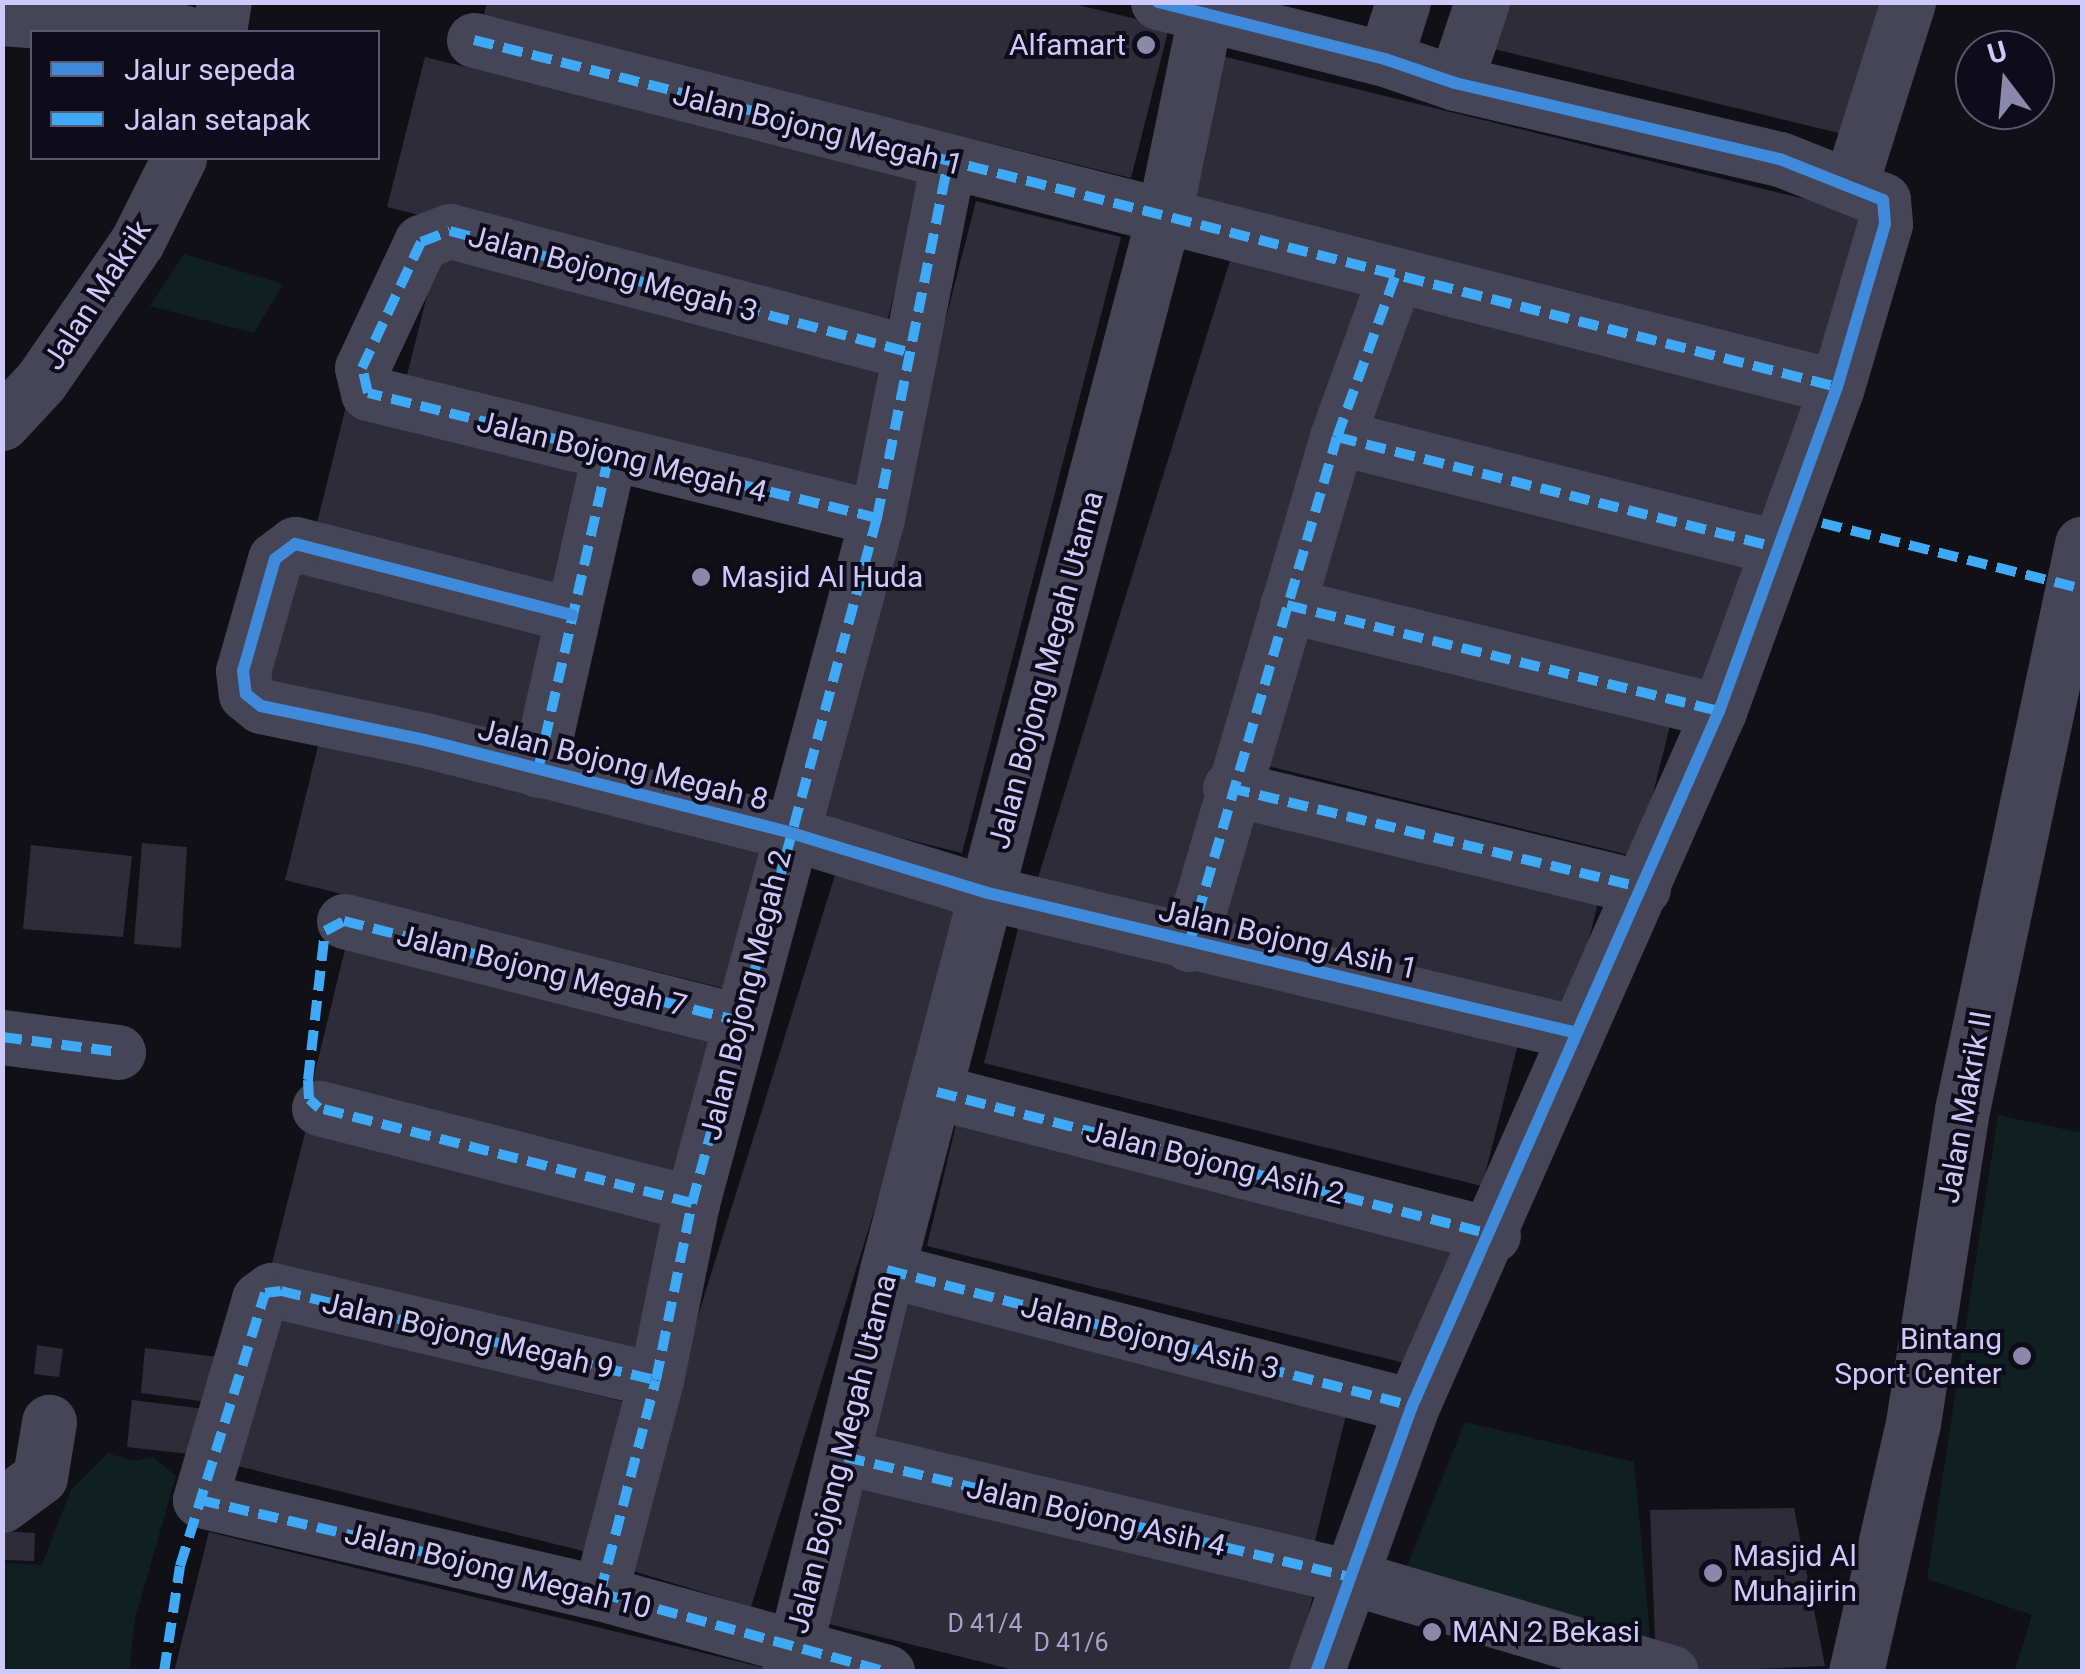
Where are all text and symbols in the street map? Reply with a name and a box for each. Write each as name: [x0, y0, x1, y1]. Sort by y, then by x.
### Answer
place label: Alfamart: [1009, 27, 1126, 63]
legend: [30, 30, 380, 160]
north arrow: [1955, 30, 2055, 130]
marker: Alfamart: [1135, 34, 1157, 56]
text: U: [1984, 34, 2011, 71]
text: Jalur sepeda: [124, 52, 296, 87]
street label: Jalan Bojong Megah 1: [669, 77, 967, 183]
text: Jalan setapak: [124, 102, 310, 137]
street label: Jalan Makrik: [35, 214, 159, 376]
street label: Jalan Bojong Megah 3: [465, 218, 761, 330]
street label: Jalan Bojong Megah 4: [473, 404, 771, 510]
street label: Jalan Bojong Megah Utama: [981, 487, 1111, 853]
place label: Masjid Al Huda: [721, 559, 923, 595]
marker: Masjid Al Huda: [690, 566, 712, 588]
street label: Jalan Bojong Megah 8: [474, 712, 772, 818]
street label: Jalan Bojong Megah 2: [693, 846, 799, 1144]
street label: Jalan Bojong Asih 1: [1155, 893, 1421, 987]
street label: Jalan Bojong Megah 7: [393, 918, 691, 1024]
street label: Jalan Makrik II: [1930, 1008, 2000, 1206]
street label: Jalan Bojong Asih 2: [1082, 1114, 1348, 1212]
street label: Jalan Bojong Megah Utama: [780, 1271, 904, 1637]
street label: Jalan Bojong Megah 9: [319, 1285, 617, 1387]
street label: Jalan Bojong Asih 3: [1017, 1289, 1283, 1387]
place label: Bintang Sport Center: [1834, 1321, 2002, 1392]
marker: Bintang Sport Center: [2011, 1345, 2033, 1367]
street label: Jalan Bojong Asih 4: [963, 1470, 1229, 1564]
street label: Jalan Bojong Megah 10: [341, 1516, 655, 1626]
place label: Masjid Al Muhajirin: [1733, 1538, 1857, 1608]
marker: Masjid Al Muhajirin: [1702, 1562, 1724, 1584]
house number: D 41/4: [947, 1609, 1023, 1639]
place label: MAN 2 Bekasi: [1452, 1614, 1640, 1650]
marker: MAN 2 Bekasi: [1421, 1621, 1443, 1643]
house number: D 41/6: [1033, 1628, 1109, 1658]

